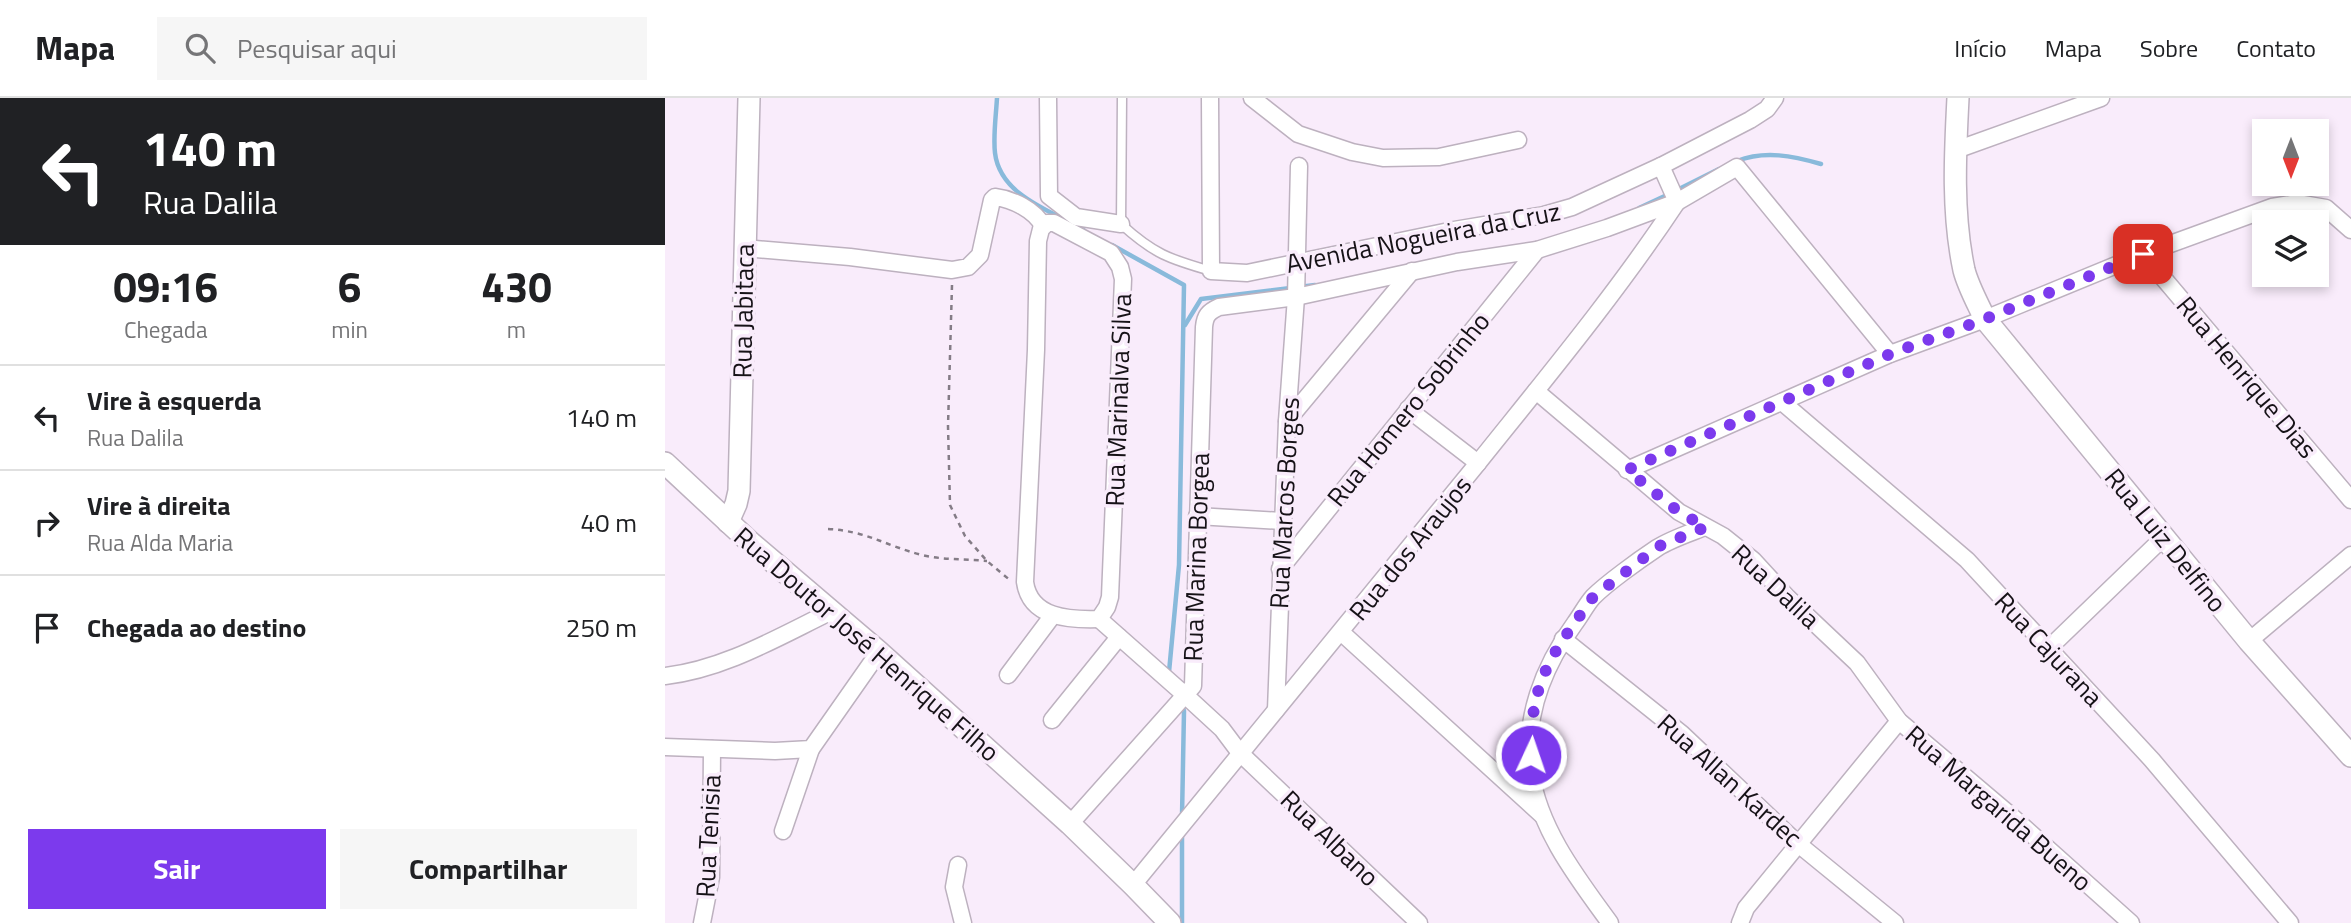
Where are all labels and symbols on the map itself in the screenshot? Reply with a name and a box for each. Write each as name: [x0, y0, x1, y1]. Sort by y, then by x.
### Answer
north arrow: [2252, 119, 2329, 196]
street label: Avenida Nogueira da Cruz: [1283, 191, 1563, 283]
pin: [2113, 224, 2173, 284]
street label: Rua Jabitaca: [722, 243, 764, 379]
street label: Rua Henrique Dias: [2167, 287, 2327, 467]
street label: Rua Marinalva Silva: [1095, 293, 1141, 507]
street label: Rua Homero Sobrinho: [1317, 303, 1499, 515]
street label: Rua Marcos Borges: [1259, 396, 1309, 610]
street label: Rua Marina Borgea: [1173, 452, 1219, 662]
street label: Rua Luiz Delfino: [2096, 459, 2236, 621]
street label: Rua dos Araujos: [1339, 467, 1481, 629]
street label: Rua Doutor José Henrique Filho: [726, 517, 1008, 771]
street label: Rua Dalila: [1723, 535, 1829, 637]
street label: Rua Cajurana: [1986, 583, 2112, 715]
street label: Rua Allan Kardec: [1649, 704, 1811, 856]
street label: Rua Margarida Bueno: [1897, 716, 2101, 900]
position arrow: [1494, 718, 1568, 792]
street label: Rua Tenisia: [685, 773, 731, 899]
street label: Rua Albano: [1272, 781, 1388, 895]

